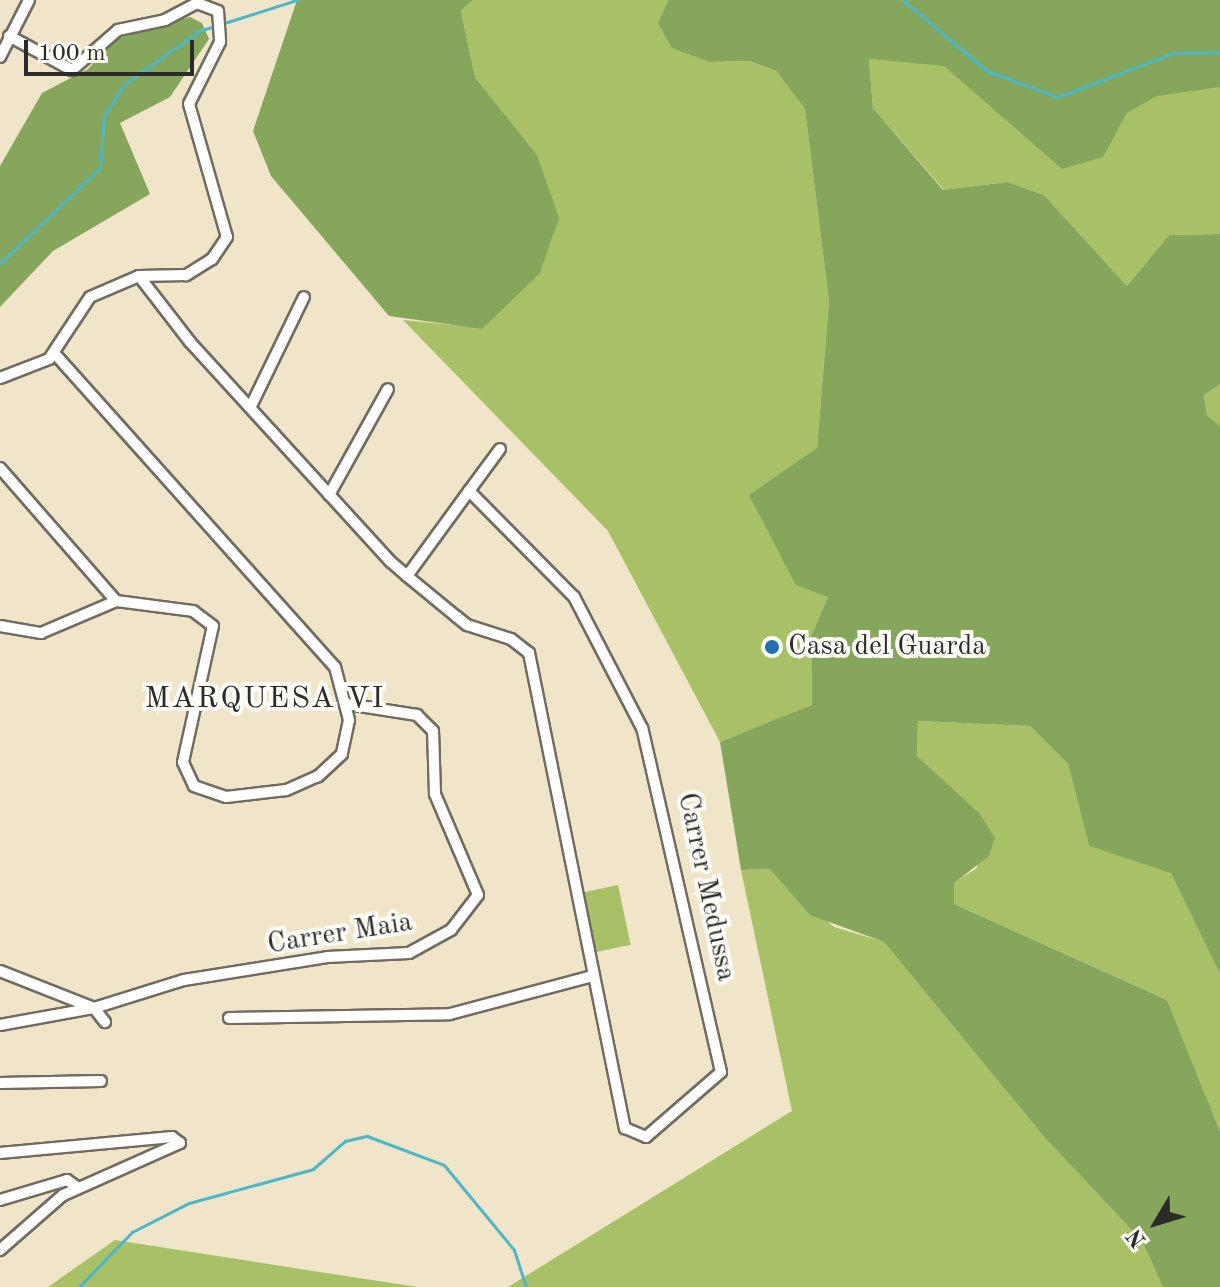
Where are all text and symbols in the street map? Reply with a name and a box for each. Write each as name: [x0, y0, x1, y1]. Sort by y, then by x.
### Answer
scale bar: [28, 24, 198, 74]
text: 100 m: [38, 42, 106, 66]
place label: Casa del Guarda: [788, 630, 986, 664]
marker: Casa del Guarda: [763, 638, 781, 656]
district label: MARQUESA VI: [145, 681, 385, 717]
street label: Carrer Medussa: [670, 790, 742, 984]
street label: Carrer Maia: [265, 906, 415, 962]
north arrow: [1116, 1183, 1196, 1263]
text: N: [1123, 1224, 1151, 1251]

